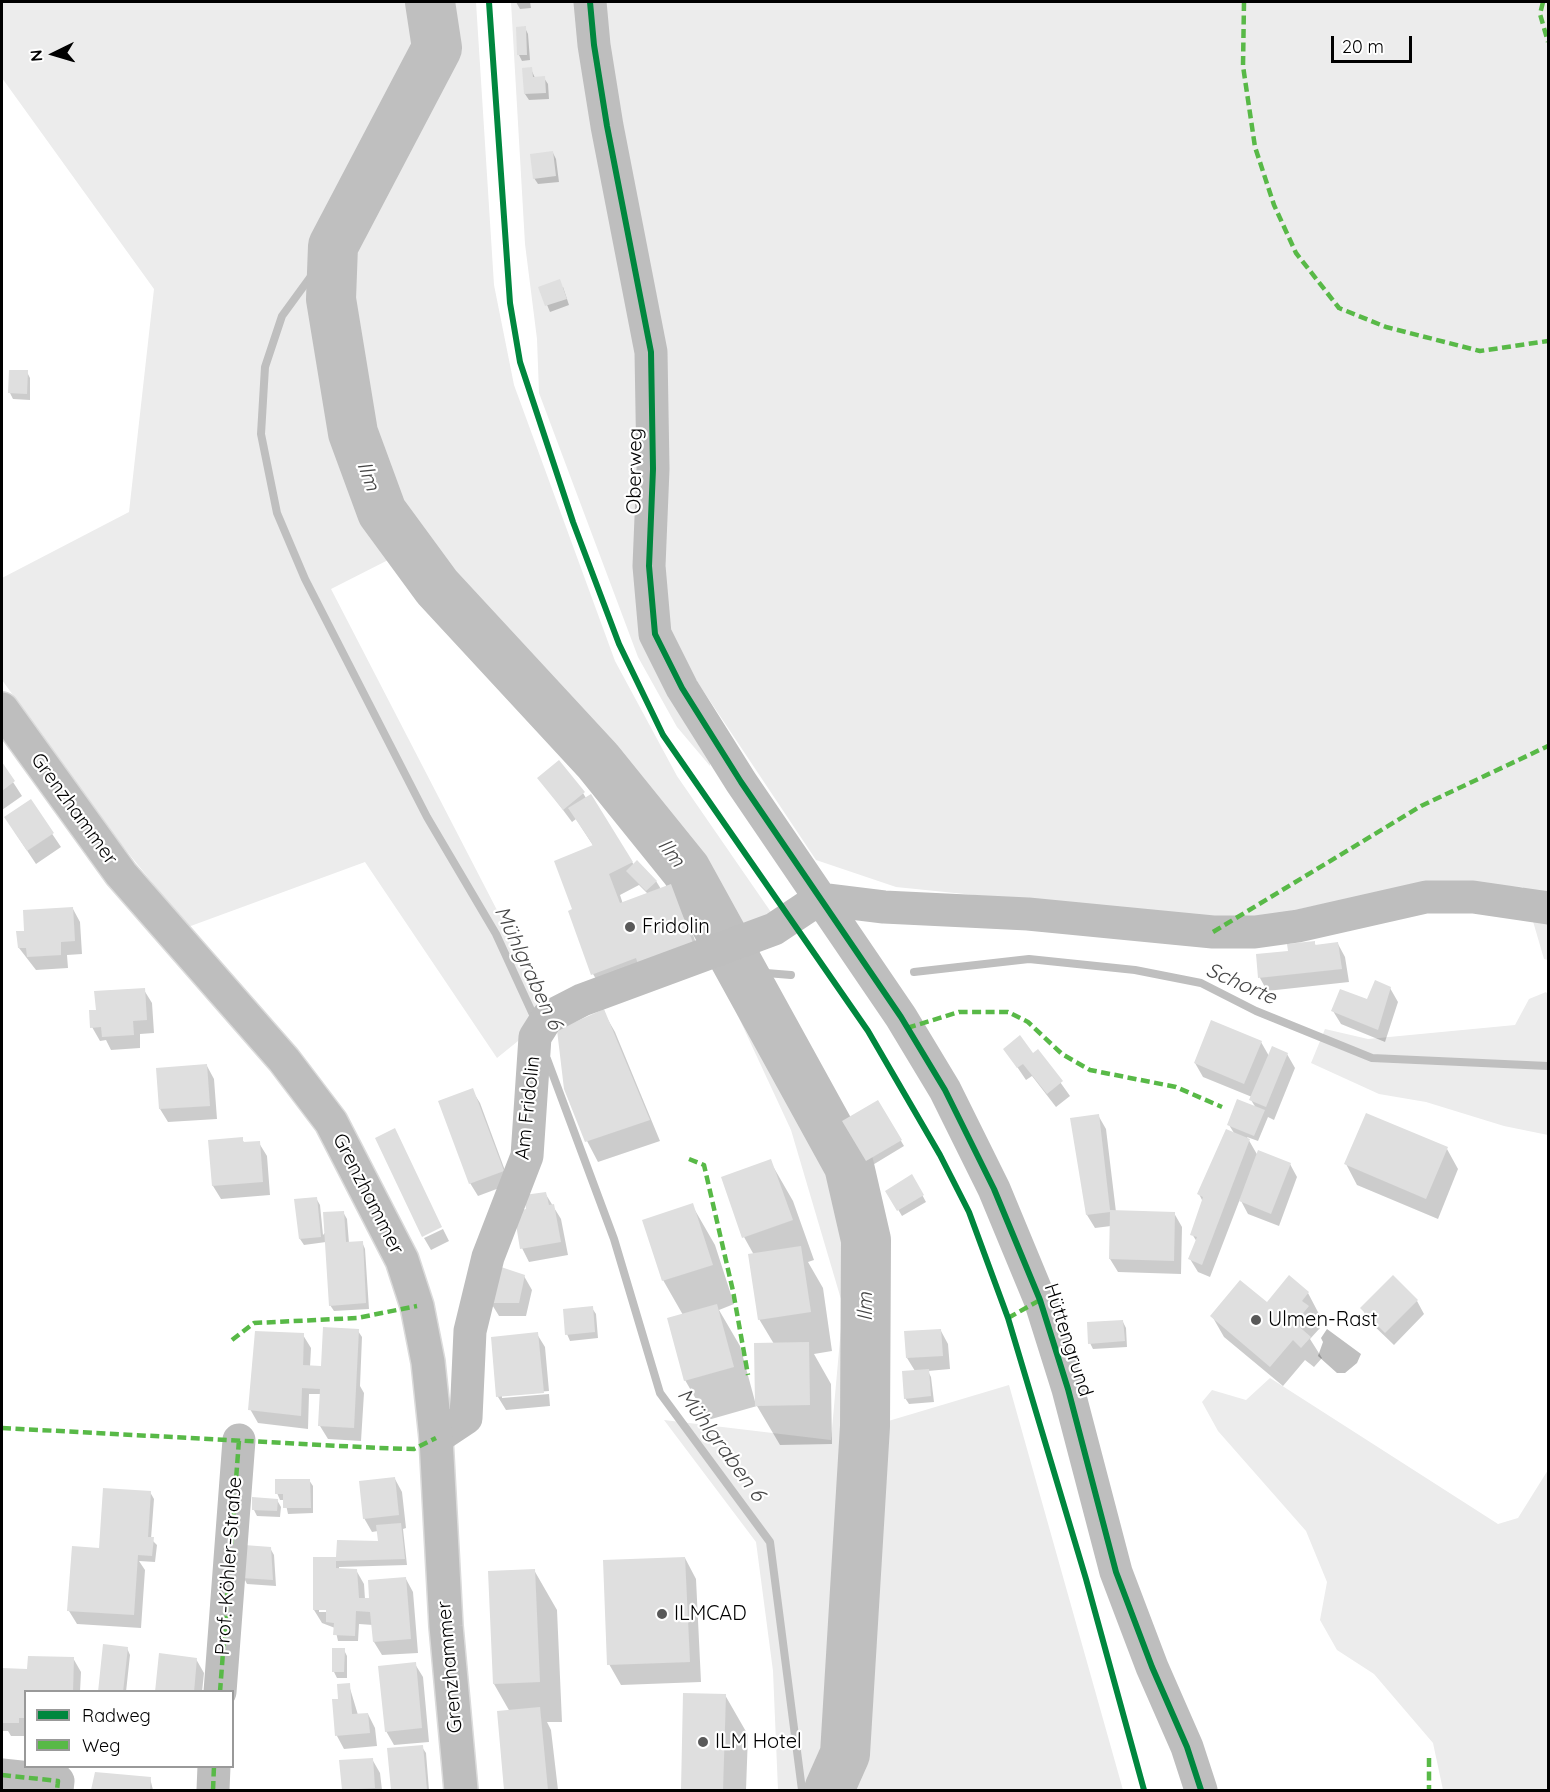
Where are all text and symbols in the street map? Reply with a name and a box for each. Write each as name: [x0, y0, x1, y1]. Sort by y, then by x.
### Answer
north arrow: [24, 24, 84, 84]
scale bar: [1334, 24, 1415, 62]
text: 20 m: [1342, 35, 1384, 58]
text: N: [26, 49, 47, 62]
street label: Oberweg: [622, 428, 648, 514]
water label: Ilm: [351, 458, 385, 494]
street label: Grenzhammer: [25, 748, 123, 870]
water label: Ilm: [652, 834, 690, 872]
water label: Mühlgraben 6: [488, 902, 568, 1034]
place label: Fridolin: [642, 915, 710, 939]
marker: Fridolin: [623, 920, 637, 934]
water label: Schorte: [1202, 957, 1280, 1011]
street label: Am Fridolin: [511, 1055, 545, 1161]
street label: Grenzhammer: [327, 1129, 409, 1259]
street label: Hüttengrund: [1038, 1280, 1098, 1400]
water label: Ilm: [853, 1292, 879, 1322]
place label: Ulmen-Rast: [1268, 1308, 1378, 1332]
marker: Ulmen-Rast: [1249, 1313, 1263, 1327]
water label: Mühlgraben 6: [672, 1384, 770, 1506]
street label: Prof.-Köhler-Straße: [211, 1476, 247, 1656]
street label: Grenzhammer: [432, 1600, 468, 1734]
place label: ILMCAD: [674, 1602, 747, 1626]
marker: ILMCAD: [655, 1607, 669, 1621]
legend: [24, 1690, 234, 1768]
text: Radweg: [82, 1704, 151, 1727]
place label: ILM Hotel: [715, 1730, 802, 1754]
text: Weg: [82, 1734, 120, 1757]
marker: ILM Hotel: [696, 1735, 710, 1749]

